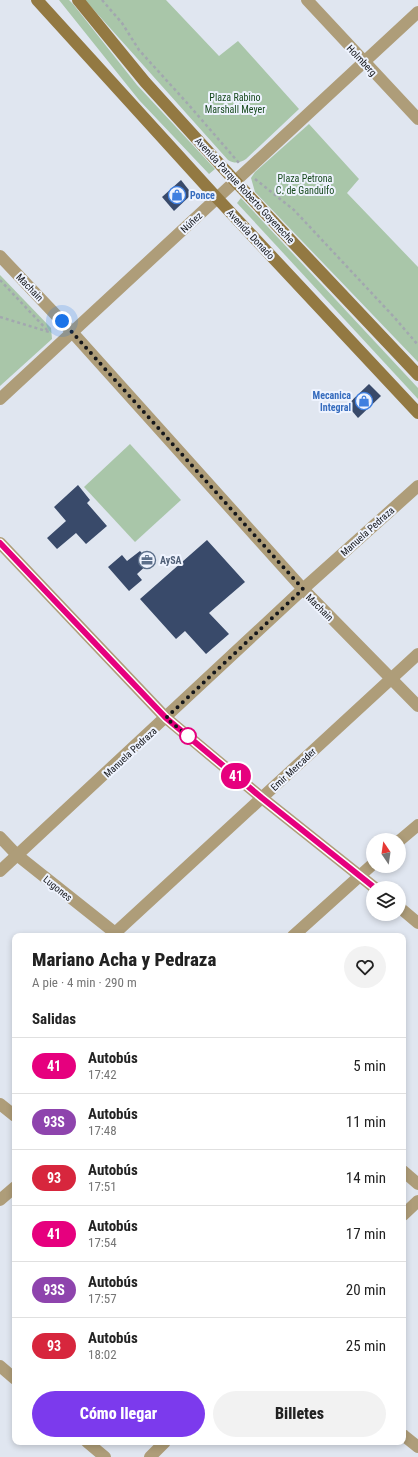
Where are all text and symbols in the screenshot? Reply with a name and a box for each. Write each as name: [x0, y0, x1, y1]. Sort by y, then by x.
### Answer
street label: Holmberg: [344, 42, 379, 78]
park label: Plaza Rabino Marshall Meyer: [205, 92, 265, 115]
street label: Avenida Parque Roberto Goyeneche: [193, 135, 297, 246]
park label: Plaza Petrona C. de Gandulfo: [276, 173, 334, 196]
shop icon: Ponce: [167, 185, 187, 205]
place label: Ponce: [190, 190, 215, 201]
street label: Avenida Donado: [225, 207, 276, 261]
street label: Núñez: [178, 210, 204, 235]
street label: Machain: [14, 271, 45, 303]
your location: [52, 311, 72, 331]
place label: Mecanica Integral: [313, 390, 351, 413]
shop icon: Mecanica Integral: [354, 391, 374, 411]
street label: Manuela Pedraza: [338, 504, 396, 558]
office icon: AySA: [137, 550, 157, 570]
place label: AySA: [160, 555, 182, 566]
street label: Machain: [304, 592, 336, 623]
street label: Manuela Pedraza: [102, 725, 159, 780]
unlabelled marker: [179, 727, 197, 745]
street label: Emir Mercader: [269, 746, 318, 793]
line badge: 41: [218, 763, 254, 789]
text: 41: [229, 768, 243, 784]
north arrow: [366, 833, 406, 873]
map controls: [366, 833, 406, 921]
street label: Lugones: [41, 874, 74, 903]
button: layers: [366, 881, 406, 921]
button: heart: [344, 946, 386, 988]
text: Mariano Acha y Pedraza: [32, 948, 216, 971]
text: A pie · 4 min · 290 m: [32, 975, 137, 990]
text: Salidas: [32, 1010, 76, 1028]
text: Autobús: [88, 1049, 138, 1067]
text: 5 min: [353, 1057, 386, 1075]
text: 41: [47, 1058, 61, 1074]
text: 17:42: [88, 1067, 117, 1082]
text: Autobús: [88, 1105, 138, 1123]
text: 11 min: [346, 1113, 386, 1131]
text: 93S: [43, 1114, 65, 1130]
text: 17:48: [88, 1123, 117, 1138]
text: Autobús: [88, 1161, 138, 1179]
text: 14 min: [346, 1169, 386, 1187]
text: 93: [47, 1170, 61, 1186]
text: 17:51: [88, 1179, 117, 1194]
text: Autobús: [88, 1217, 138, 1235]
text: 17 min: [346, 1225, 386, 1243]
text: 41: [47, 1226, 61, 1242]
text: 17:54: [88, 1235, 117, 1250]
text: Autobús: [88, 1273, 138, 1291]
text: 20 min: [346, 1281, 386, 1299]
text: 93S: [43, 1282, 65, 1298]
text: 17:57: [88, 1291, 117, 1306]
text: Autobús: [88, 1329, 138, 1347]
text: 25 min: [346, 1337, 386, 1355]
text: 93: [47, 1338, 61, 1354]
text: 18:02: [88, 1347, 117, 1362]
button: Cómo llegar: [32, 1391, 205, 1437]
button: Billetes: [213, 1391, 386, 1437]

